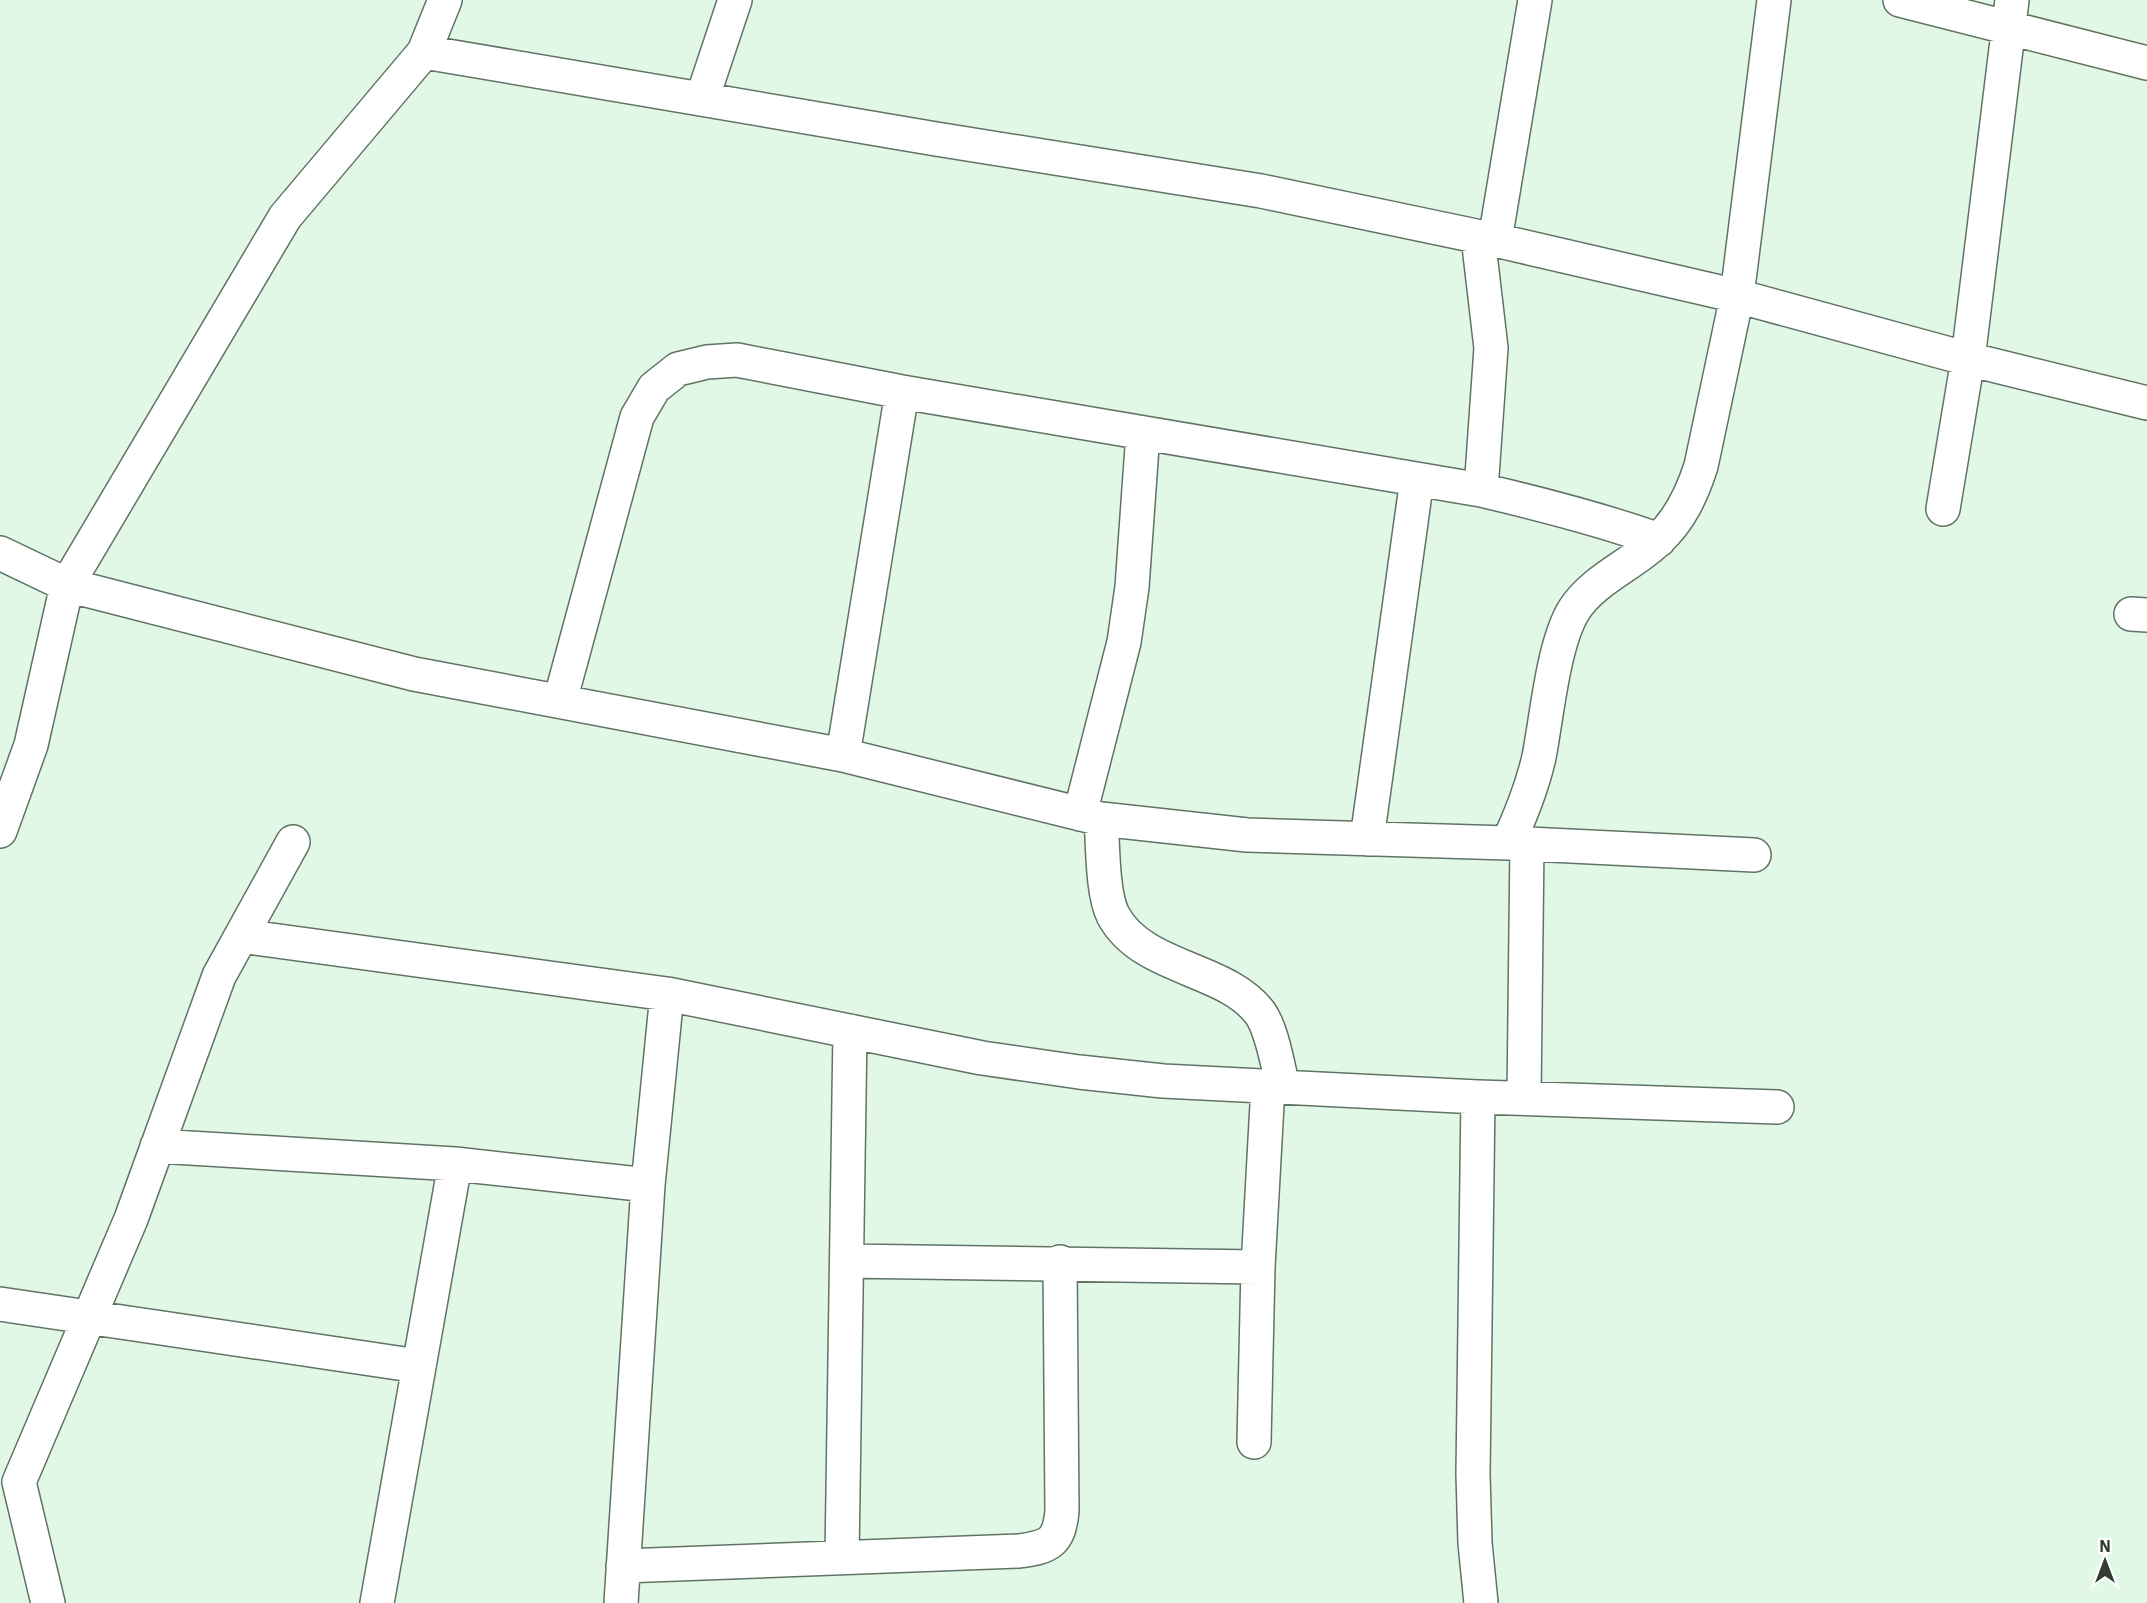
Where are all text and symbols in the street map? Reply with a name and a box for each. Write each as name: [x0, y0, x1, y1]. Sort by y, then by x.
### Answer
north arrow: [2075, 1531, 2135, 1591]
text: N: [2099, 1536, 2111, 1556]

